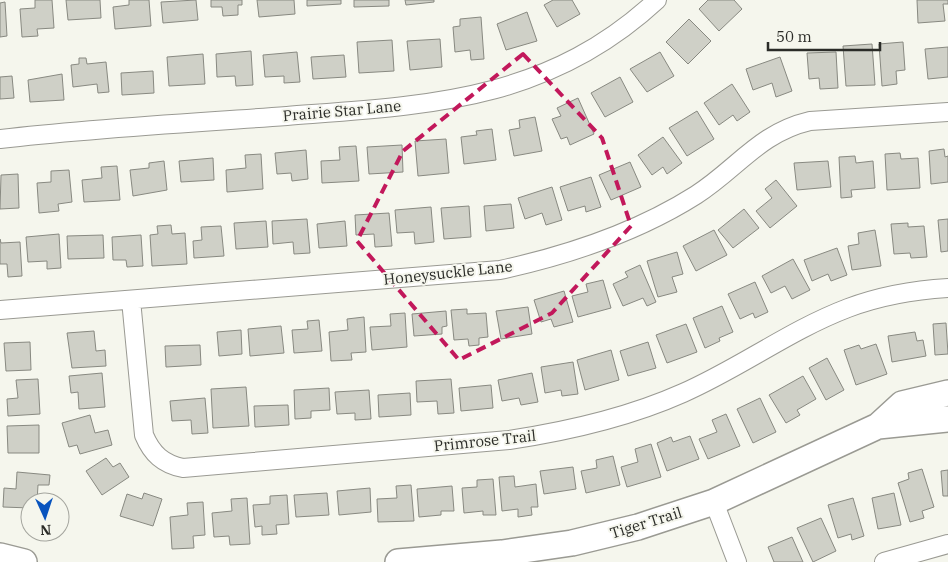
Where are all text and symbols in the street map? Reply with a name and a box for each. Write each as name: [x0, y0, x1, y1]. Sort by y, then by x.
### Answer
scale bar: [768, 20, 880, 52]
text: 50 m: [776, 27, 812, 46]
street label: Prairie Star Lane: [282, 96, 402, 125]
street label: Honeysuckle Lane: [383, 256, 513, 289]
street label: Primrose Trail: [433, 426, 537, 455]
north arrow: [20, 492, 70, 542]
street label: Tiger Trail: [608, 503, 684, 542]
text: N: [40, 521, 52, 539]

